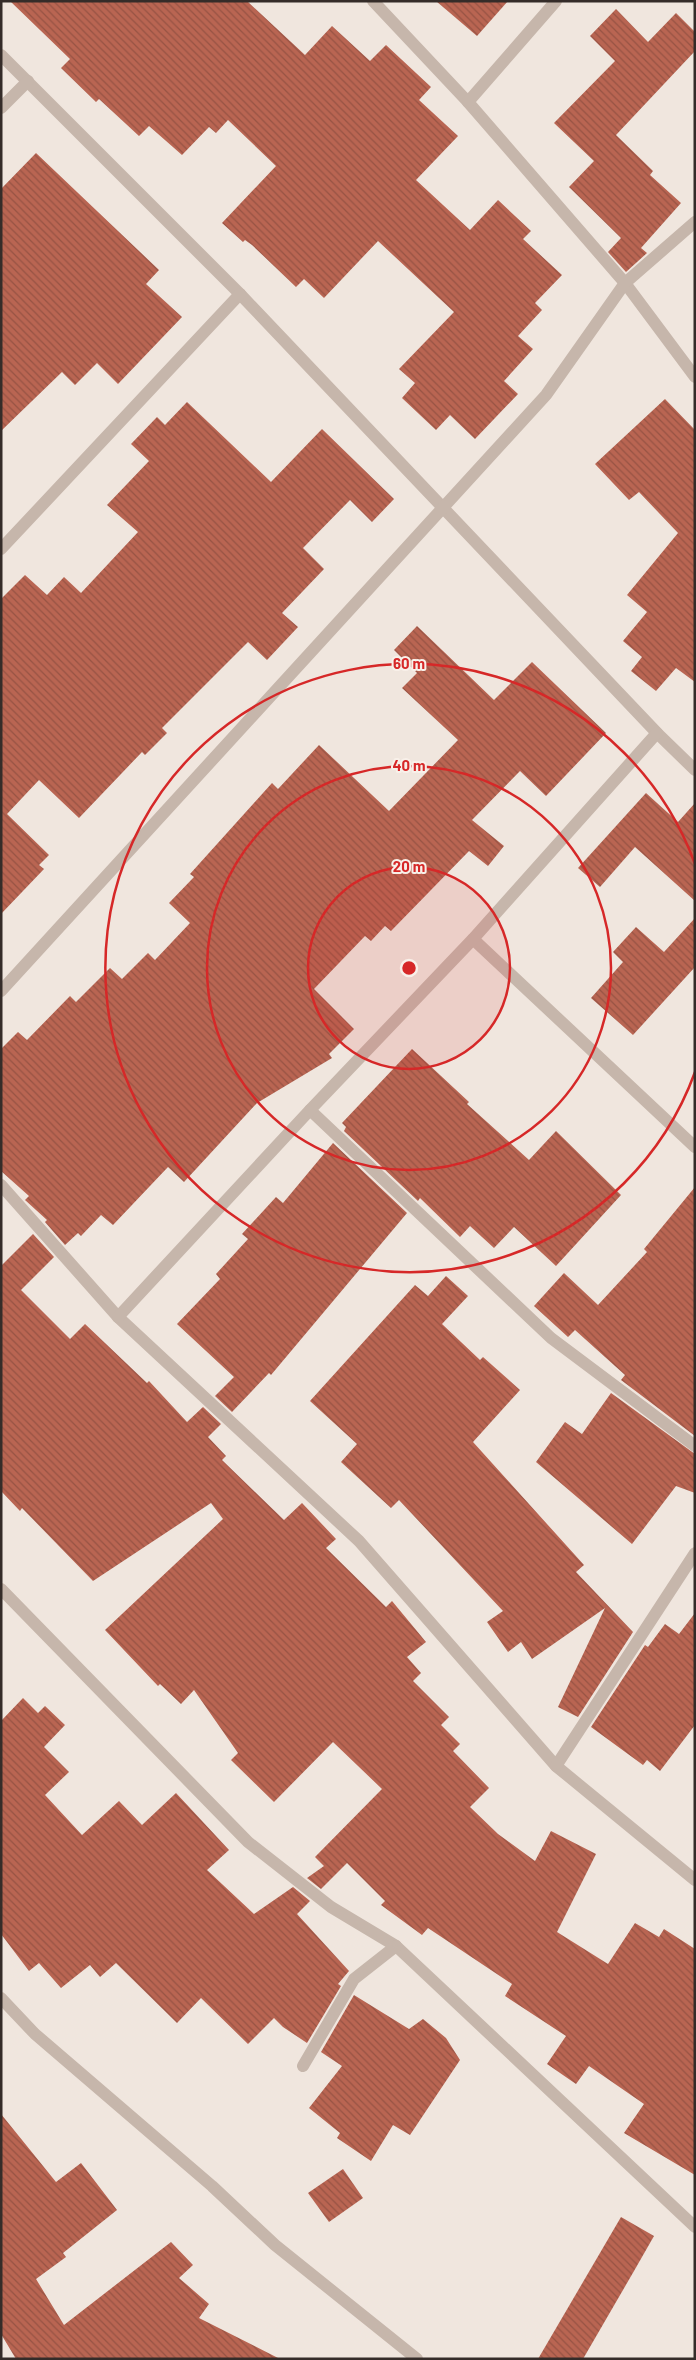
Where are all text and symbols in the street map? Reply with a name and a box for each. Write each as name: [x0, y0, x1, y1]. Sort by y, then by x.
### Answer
text: 60 m: [393, 654, 425, 672]
text: 40 m: [392, 756, 426, 774]
text: 20 m: [393, 857, 425, 875]
centre of rings: [400, 959, 418, 977]

